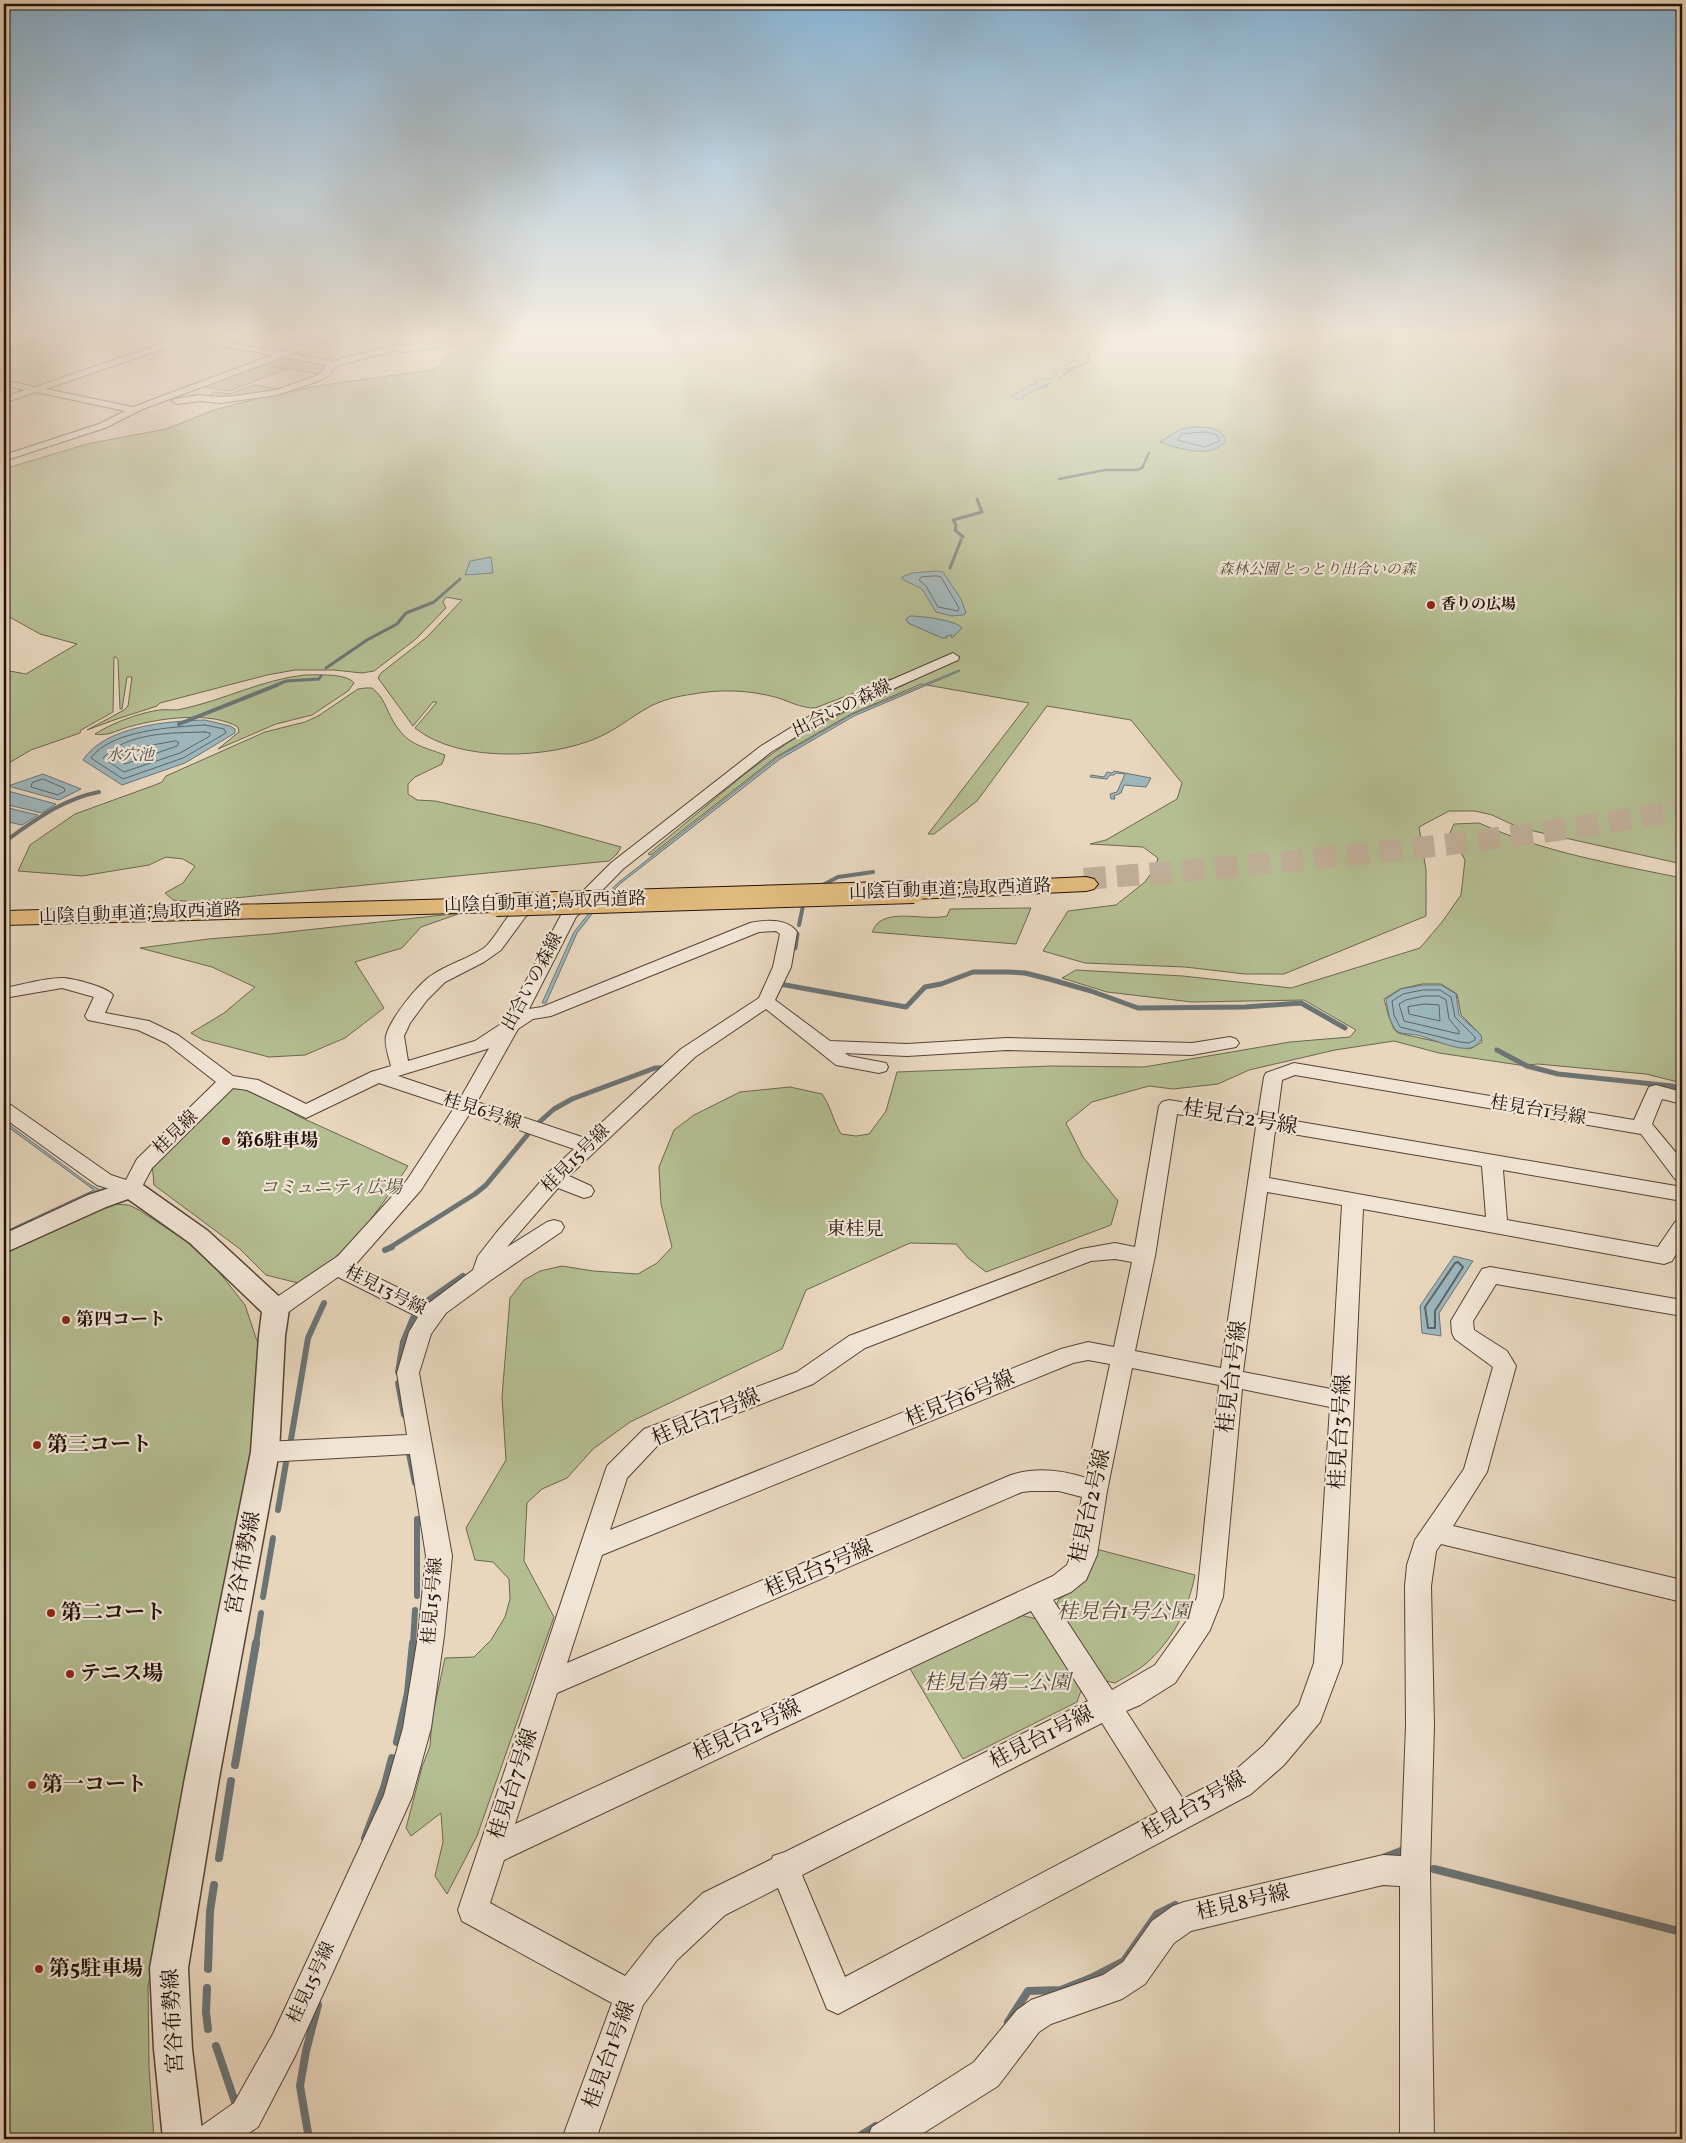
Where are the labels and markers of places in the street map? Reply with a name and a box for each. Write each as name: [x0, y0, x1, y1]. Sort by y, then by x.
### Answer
place label: 香りの広場: [1441, 595, 1516, 616]
marker: 香りの広場: [1425, 599, 1437, 611]
place label: 第6駐車場: [236, 1129, 318, 1154]
marker: 第6駐車場: [220, 1135, 232, 1147]
place label: 第四コート: [76, 1308, 166, 1333]
marker: 第四コート: [60, 1314, 72, 1326]
place label: 第三コート: [47, 1431, 152, 1460]
marker: 第三コート: [31, 1439, 43, 1451]
place label: 第二コート: [61, 1599, 166, 1628]
marker: 第二コート: [45, 1607, 57, 1619]
place label: テニス場: [80, 1660, 163, 1689]
marker: テニス場: [64, 1668, 76, 1680]
place label: 第一コート: [42, 1771, 147, 1800]
marker: 第一コート: [26, 1779, 38, 1791]
place label: 第5駐車場: [49, 1955, 143, 1984]
marker: 第5駐車場: [33, 1963, 45, 1975]

